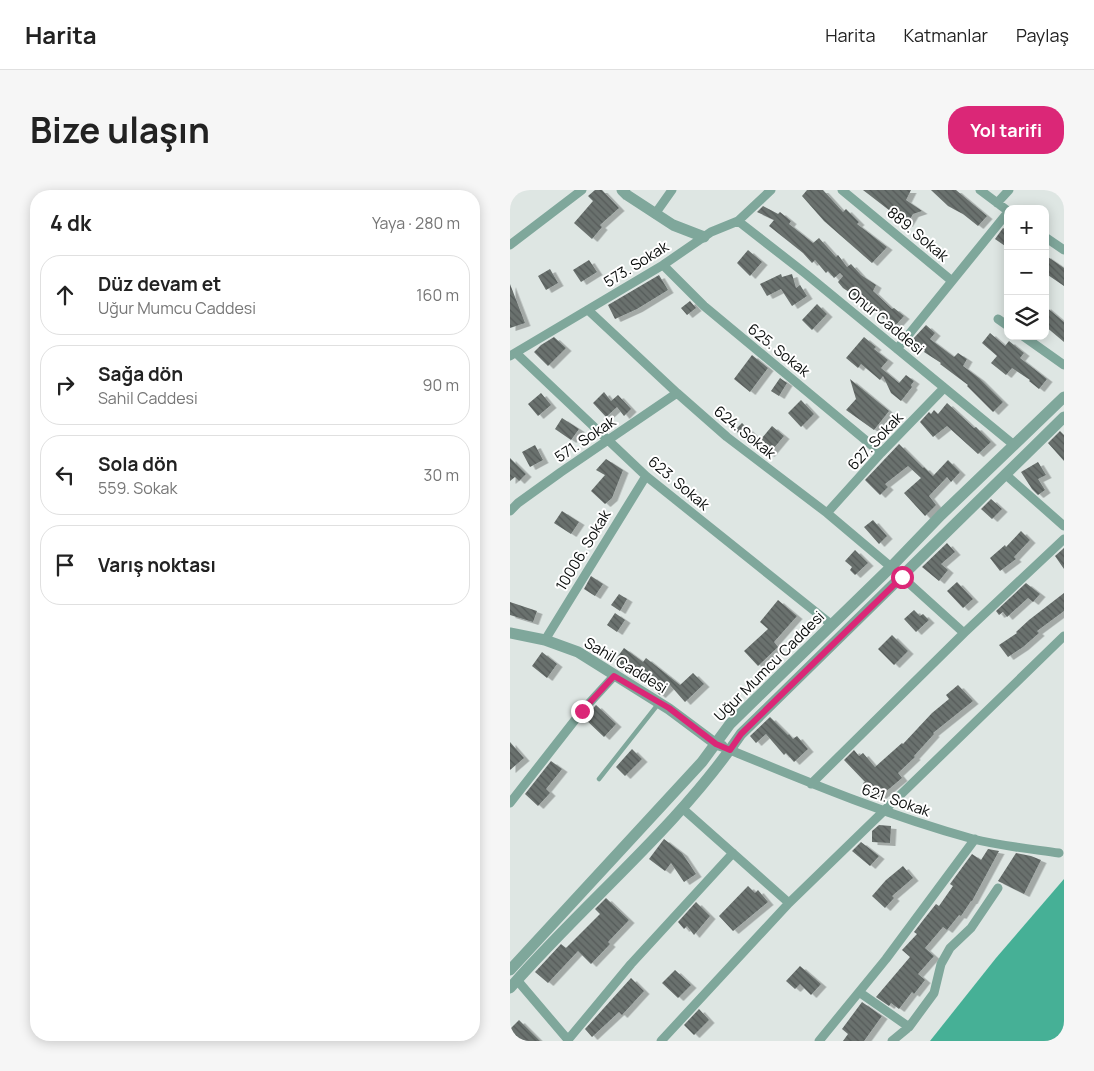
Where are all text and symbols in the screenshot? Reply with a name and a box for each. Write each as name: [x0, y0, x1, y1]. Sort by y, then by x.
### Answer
text: Harita: [25, 18, 97, 51]
text: Harita: [825, 23, 875, 47]
text: Katmanlar: [903, 23, 988, 47]
text: Paylaş: [1016, 23, 1069, 47]
text: Bize ulaşın: [30, 106, 210, 154]
button: Yol tarifi: [948, 106, 1064, 154]
street label: 889. Sokak: [883, 202, 954, 266]
map controls: [1004, 205, 1049, 340]
button: +: [1004, 205, 1049, 250]
text: 4 dk: [50, 209, 91, 237]
text: Yaya · 280 m: [372, 212, 460, 234]
street label: 573. Sokak: [600, 236, 673, 292]
button: −: [1004, 250, 1049, 295]
text: Düz devam et: [98, 271, 221, 297]
icon: ahead: [51, 281, 79, 309]
street label: Onur Caddesi: [843, 283, 929, 359]
text: 160 m: [416, 284, 459, 306]
button: layers: [1004, 295, 1049, 340]
text: Uğur Mumcu Caddesi: [98, 297, 256, 319]
street label: 625. Sokak: [743, 318, 815, 382]
text: Sağa dön: [98, 361, 183, 387]
icon: right: [51, 371, 79, 399]
text: 90 m: [423, 374, 459, 396]
text: Sahil Caddesi: [98, 387, 198, 409]
street label: 624. Sokak: [710, 400, 781, 464]
street label: 627. Sokak: [843, 407, 908, 475]
street label: 571. Sokak: [550, 411, 620, 467]
text: Sola dön: [98, 451, 178, 477]
street label: 623. Sokak: [644, 451, 715, 515]
icon: left: [51, 461, 79, 489]
text: 30 m: [424, 464, 459, 486]
text: 559. Sokak: [98, 477, 177, 499]
street label: 10006. Sokak: [551, 505, 616, 594]
icon: arrive: [51, 551, 79, 579]
text: Varış noktası: [98, 552, 216, 578]
route start: [891, 566, 914, 589]
street label: Uğur Mumcu Caddesi: [709, 606, 829, 726]
street label: Sahil Caddesi: [581, 632, 671, 698]
route end: [571, 700, 594, 723]
street label: 621. Sokak: [859, 778, 934, 822]

